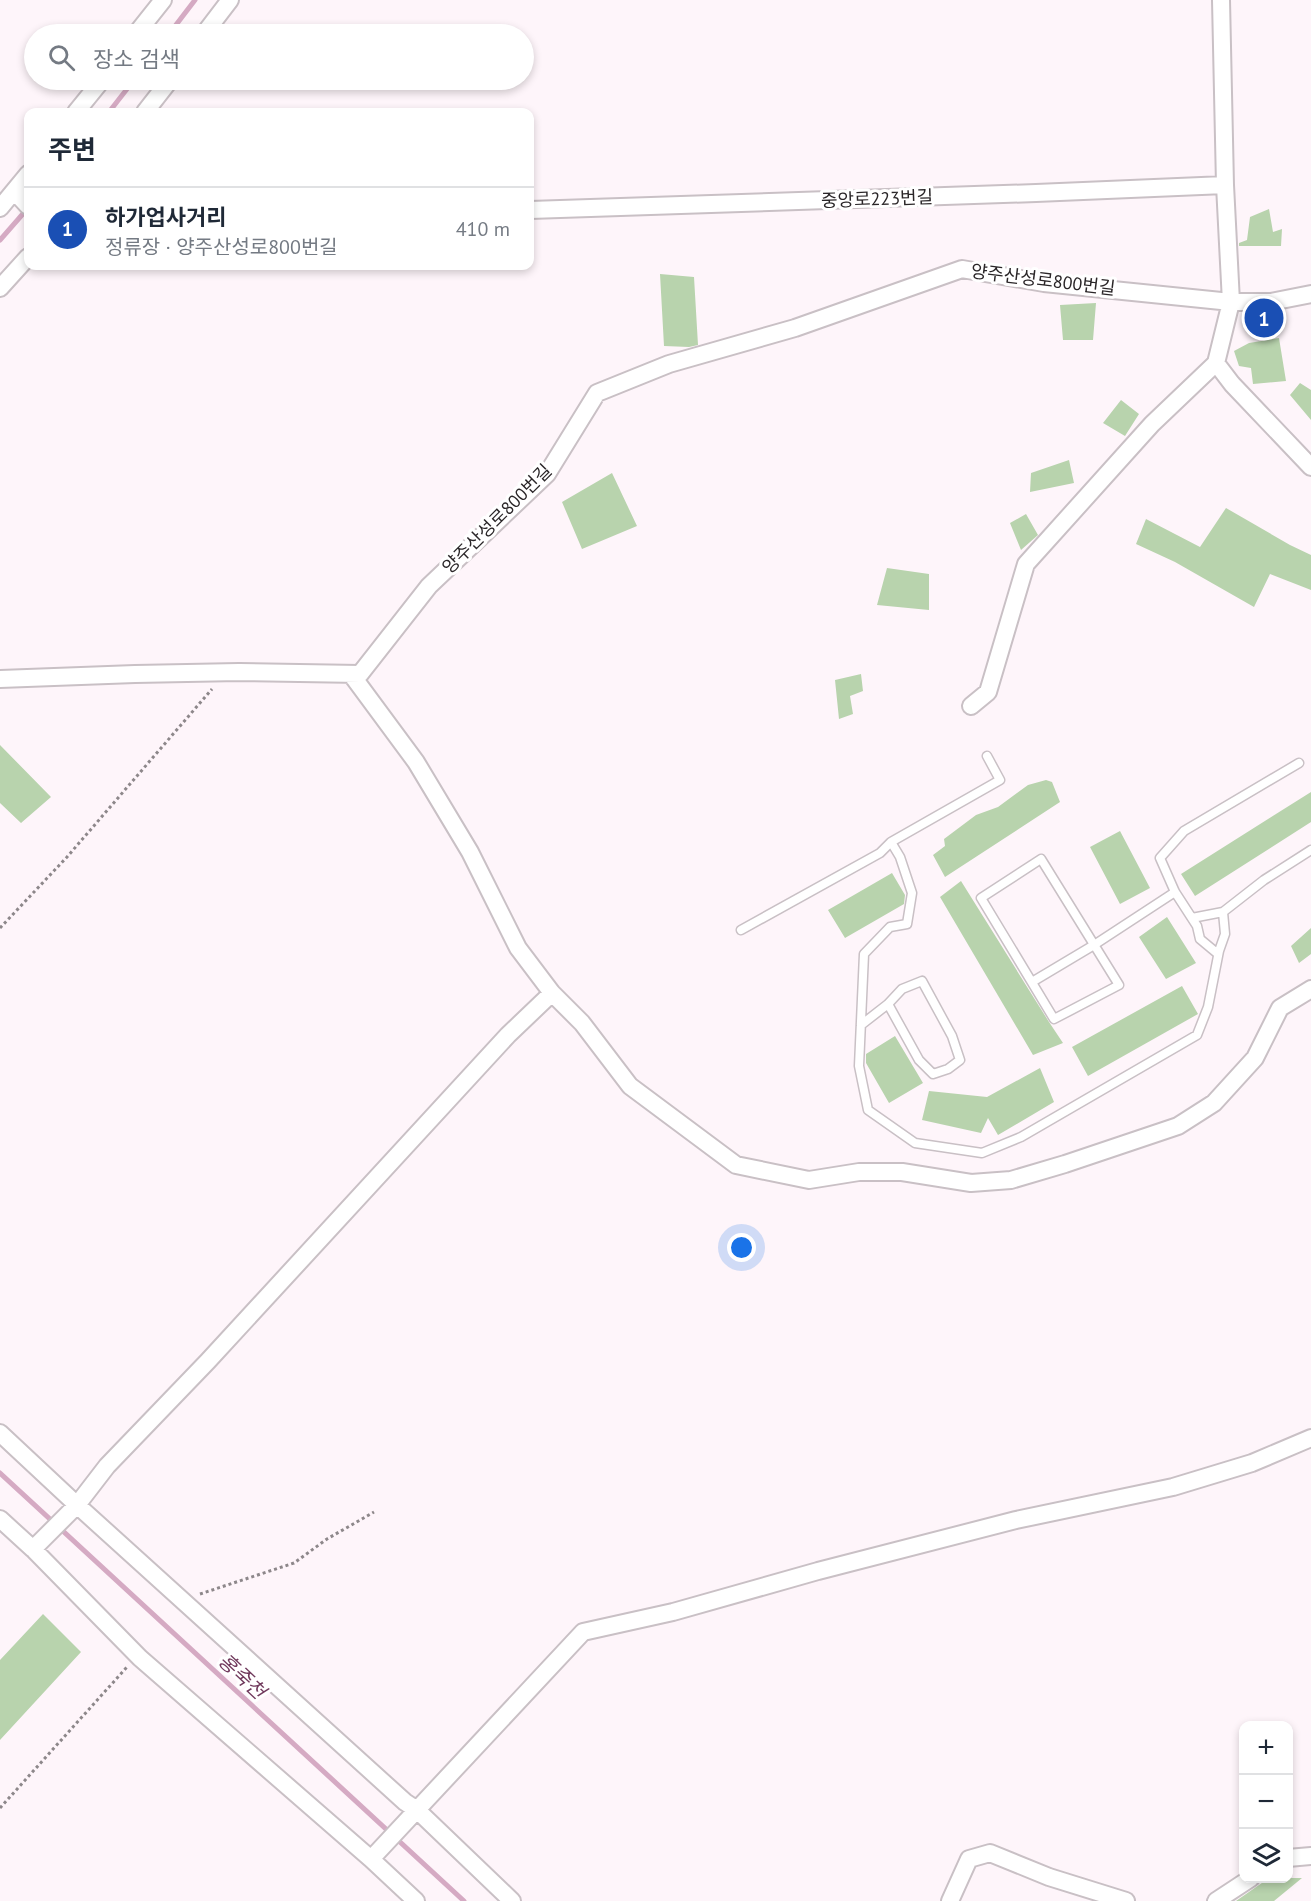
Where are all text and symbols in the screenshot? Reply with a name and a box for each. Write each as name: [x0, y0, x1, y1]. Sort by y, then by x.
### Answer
search box: [24, 24, 534, 90]
icon: search: [45, 41, 78, 74]
text: 장소 검색: [93, 45, 180, 73]
text: 주변: [48, 133, 96, 166]
street label: 중앙로223번길: [820, 185, 933, 212]
text: 하가업사거리: [105, 203, 226, 231]
text: 1: [62, 216, 73, 242]
text: 410 m: [456, 216, 510, 242]
text: 정류장 · 양주산성로800번길: [105, 234, 338, 260]
street label: 양주산성로800번길: [970, 259, 1117, 300]
pin: 1: [1244, 296, 1284, 340]
street label: 양주산성로800번길: [437, 459, 556, 578]
your location: [727, 1233, 756, 1262]
water label: 홍죽천: [213, 1648, 273, 1706]
map controls: [1239, 1721, 1293, 1883]
button: +: [1239, 1721, 1293, 1775]
button: −: [1239, 1775, 1293, 1829]
button: layers: [1239, 1829, 1293, 1883]

